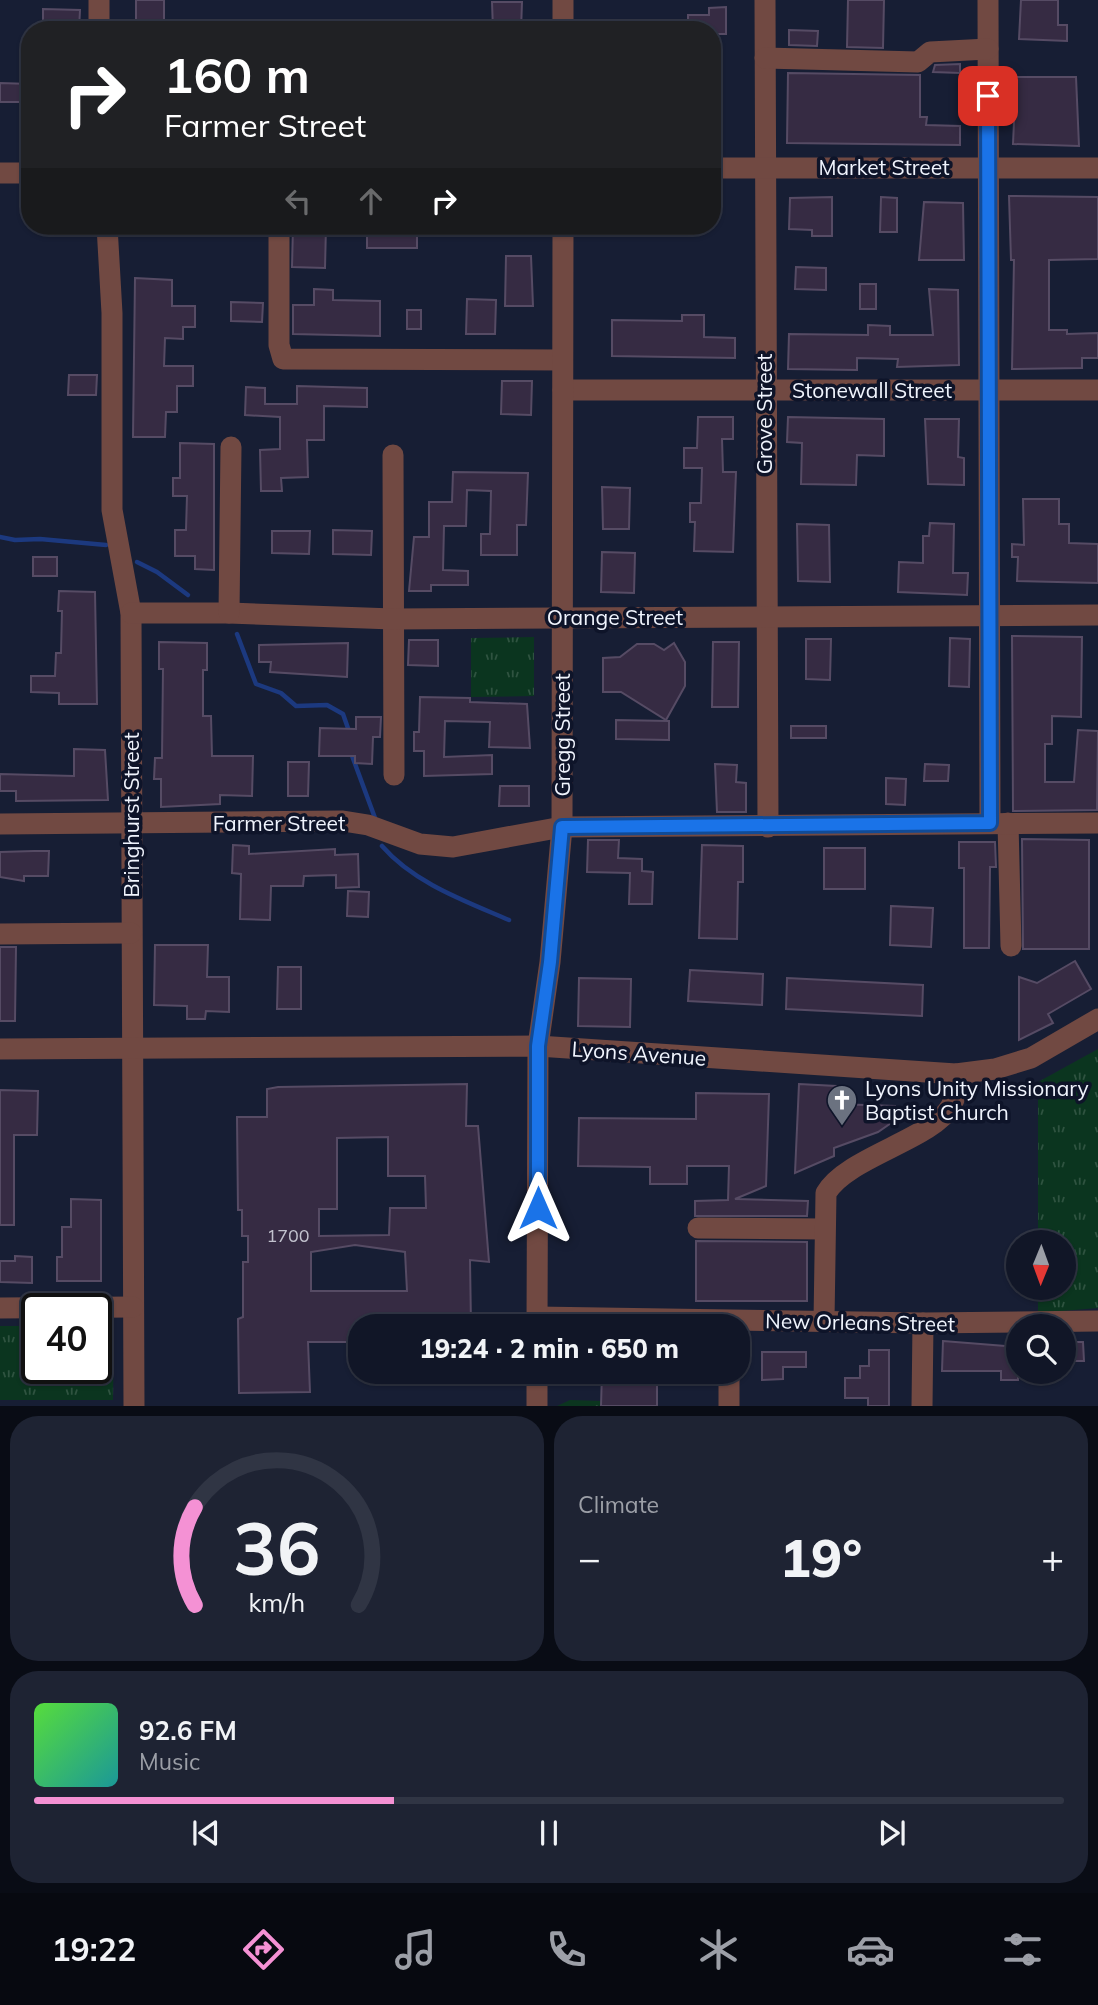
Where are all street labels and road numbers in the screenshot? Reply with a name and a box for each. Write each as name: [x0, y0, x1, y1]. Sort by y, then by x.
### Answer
street label: Market Street: [818, 154, 950, 180]
street label: Grove Street: [751, 354, 777, 474]
street label: Stonewall Street: [792, 377, 952, 403]
street label: Orange Street: [547, 604, 683, 630]
street label: Gregg Street: [549, 673, 575, 797]
street label: Bringhurst Street: [118, 732, 144, 898]
street label: Farmer Street: [213, 810, 345, 836]
street label: Lyons Avenue: [571, 1035, 707, 1071]
street label: New Orleans Street: [765, 1307, 955, 1337]

